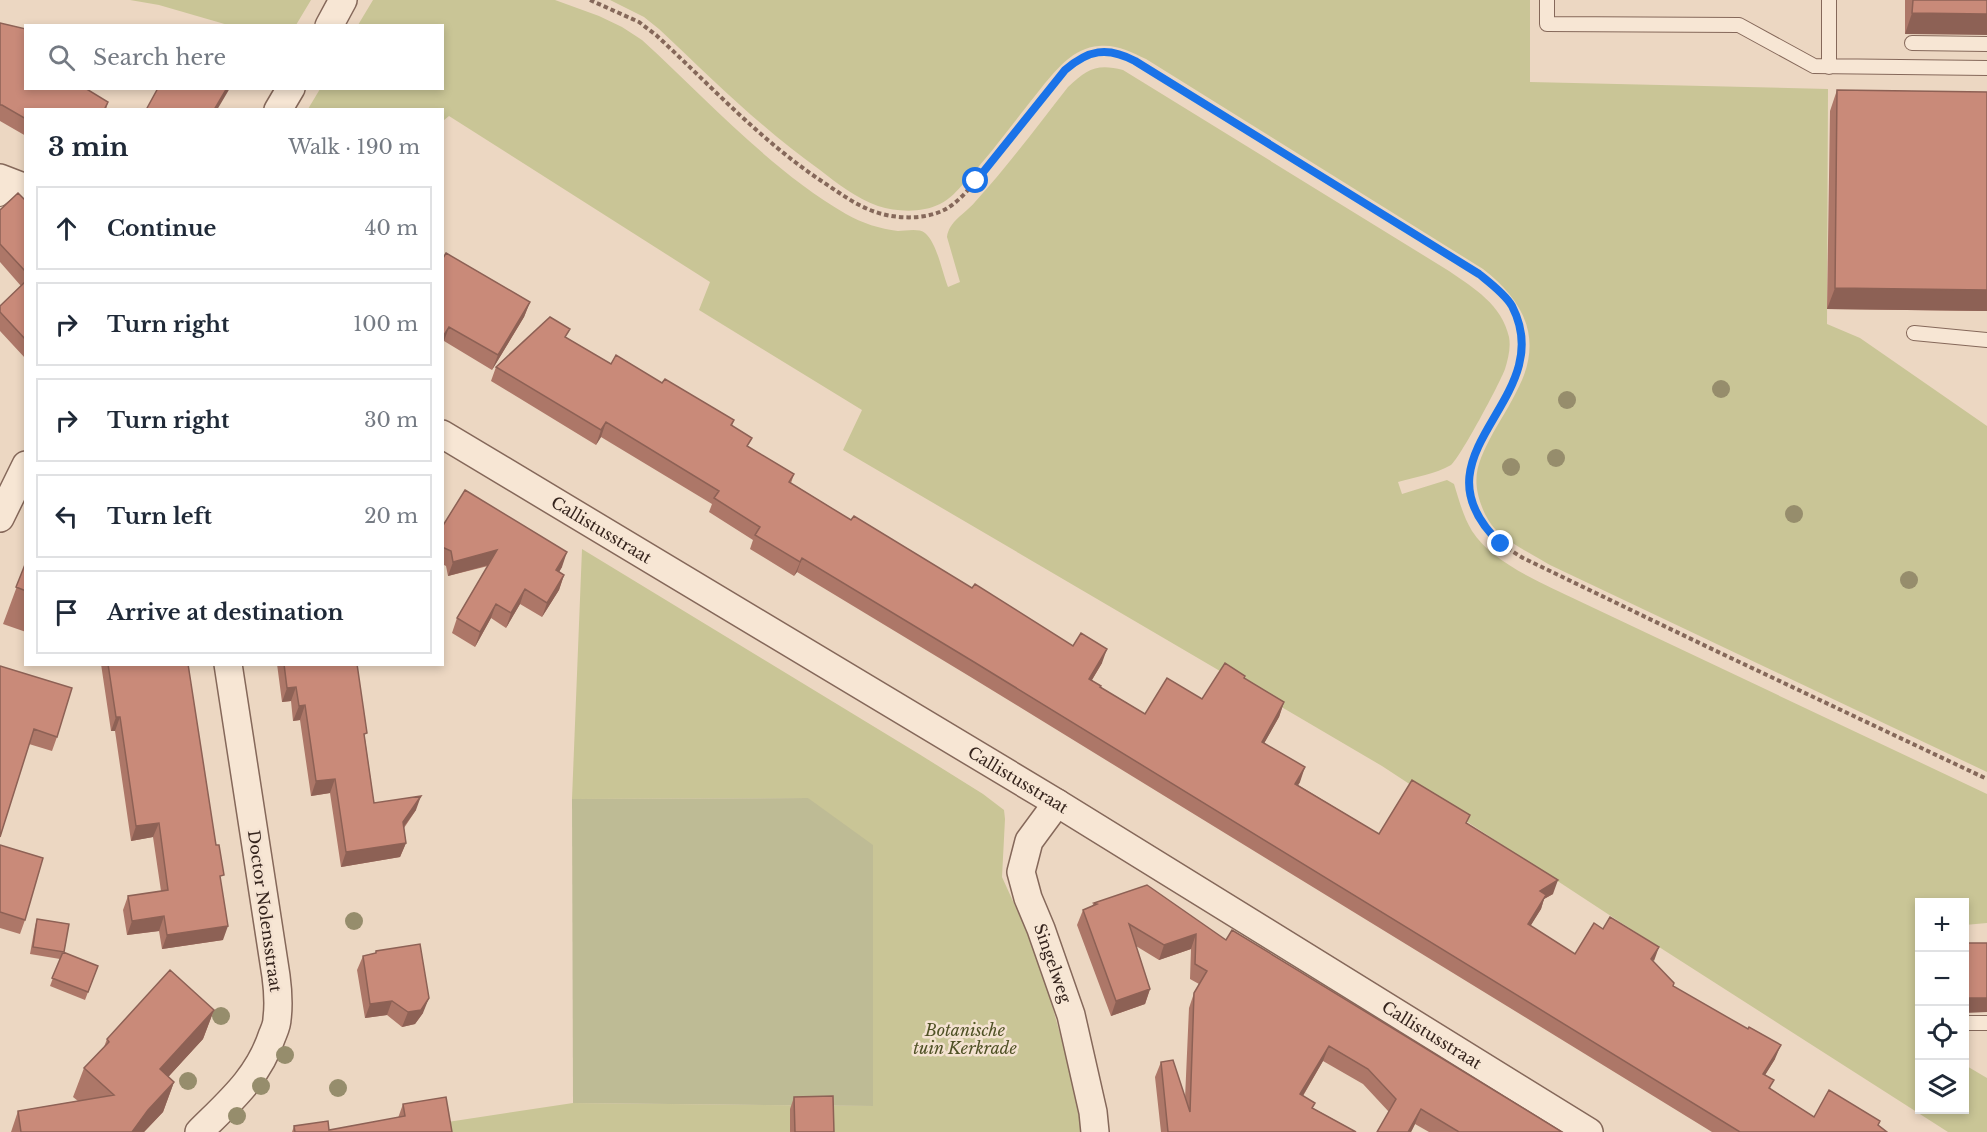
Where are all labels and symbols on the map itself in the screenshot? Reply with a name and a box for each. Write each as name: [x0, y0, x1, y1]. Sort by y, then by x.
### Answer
route start: [962, 167, 988, 193]
street label: Callistusstraat: [548, 492, 655, 568]
route end: [1487, 530, 1513, 556]
street label: Callistusstraat: [964, 742, 1072, 818]
street label: Doctor Nolensstraat: [244, 829, 286, 993]
street label: Singelweg: [1030, 921, 1076, 1006]
street label: Callistusstraat: [1378, 996, 1486, 1073]
park label: Botanische tuin Kerkrade: [913, 1020, 1017, 1058]

